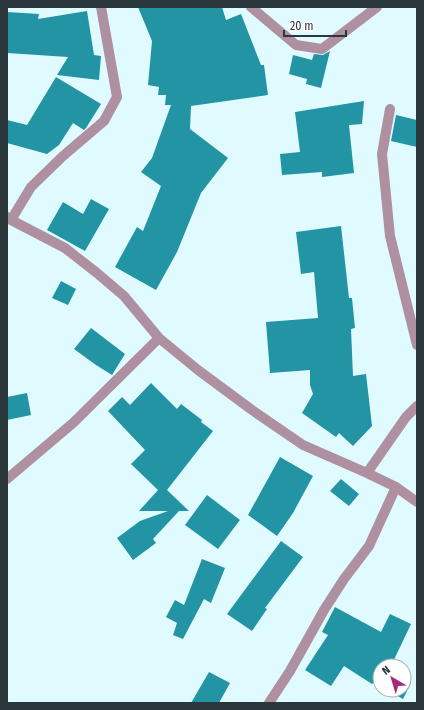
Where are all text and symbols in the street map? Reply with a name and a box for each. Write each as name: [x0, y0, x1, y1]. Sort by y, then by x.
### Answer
scale bar: [284, 12, 346, 38]
text: 20 m: [290, 19, 314, 33]
north arrow: [372, 658, 412, 698]
text: N: [380, 663, 393, 678]

